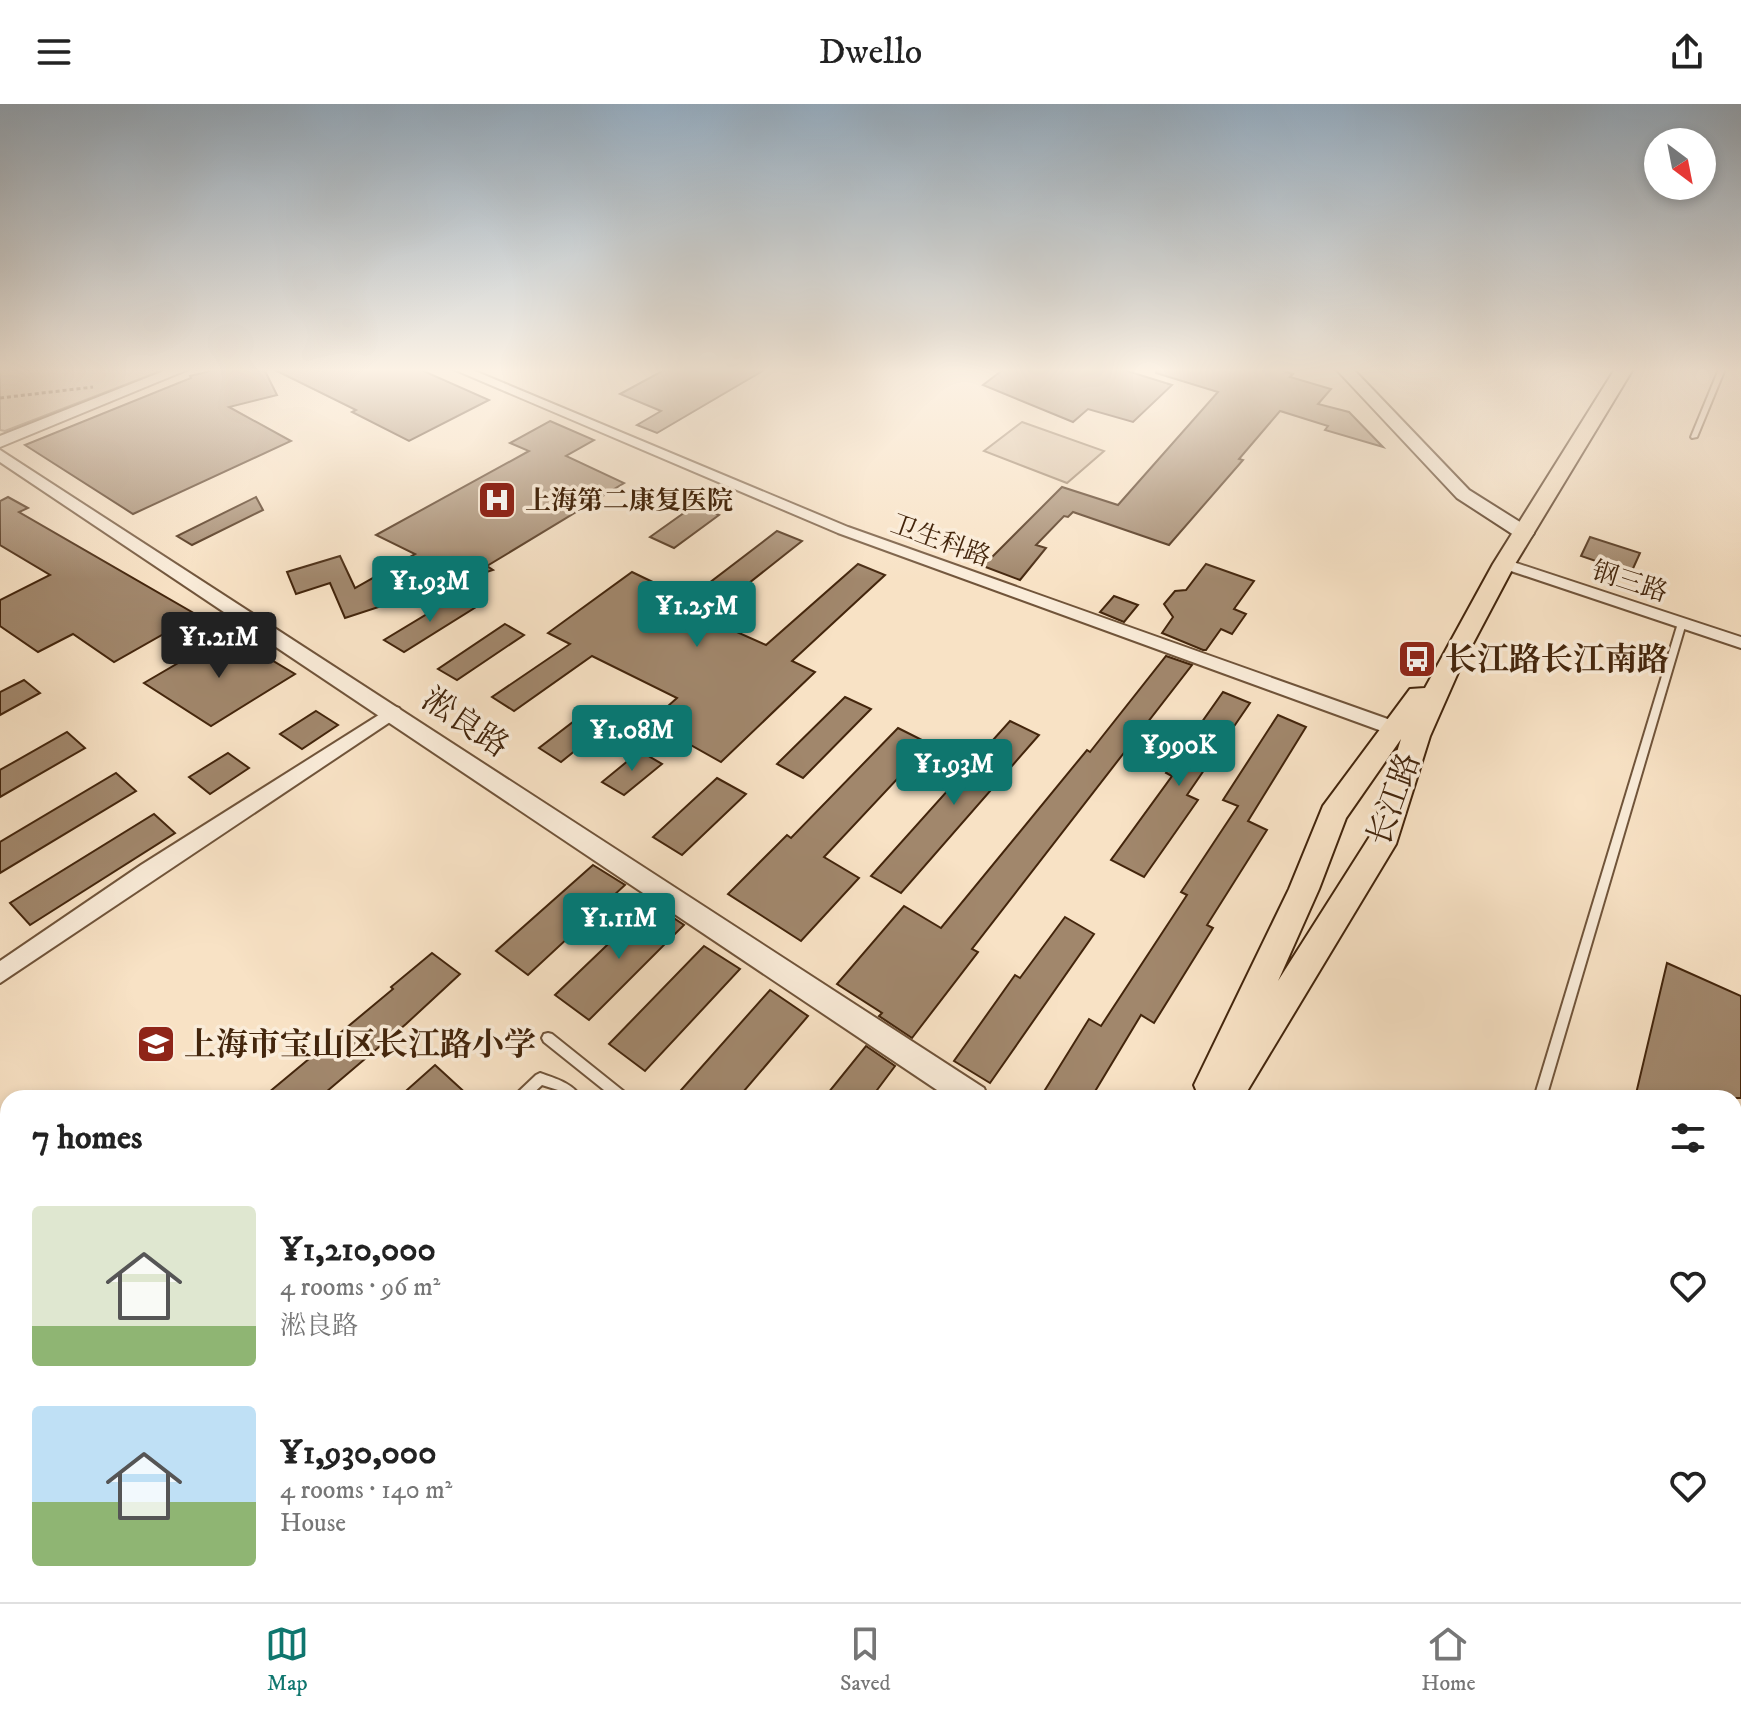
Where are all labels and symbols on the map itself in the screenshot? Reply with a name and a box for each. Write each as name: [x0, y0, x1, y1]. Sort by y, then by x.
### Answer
north arrow: [1644, 128, 1716, 200]
hospital icon: 上海第二康复医院: [476, 479, 518, 521]
place label: 上海第二康复医院: [525, 485, 733, 518]
street label: 卫生科路: [886, 508, 995, 575]
street label: 钢三路: [1587, 555, 1672, 610]
pin: ¥1.93M: [365, 556, 495, 624]
pin: ¥1.25M: [632, 581, 762, 649]
pin: ¥1.21M: [154, 612, 284, 680]
bus stop icon: 长江路长江南路: [1396, 638, 1438, 680]
place label: 长江路长江南路: [1445, 641, 1669, 681]
street label: 淞良路: [414, 680, 516, 767]
pin: ¥1.08M: [567, 705, 697, 773]
pin: ¥990K: [1123, 720, 1235, 788]
pin: ¥1.93M: [889, 739, 1019, 807]
street label: 长江路: [1360, 748, 1430, 852]
pin: ¥1.11M: [554, 893, 684, 961]
school or university icon: 上海市宝山区长江路小学: [135, 1023, 177, 1065]
place label: 上海市宝山区长江路小学: [184, 1026, 536, 1066]

